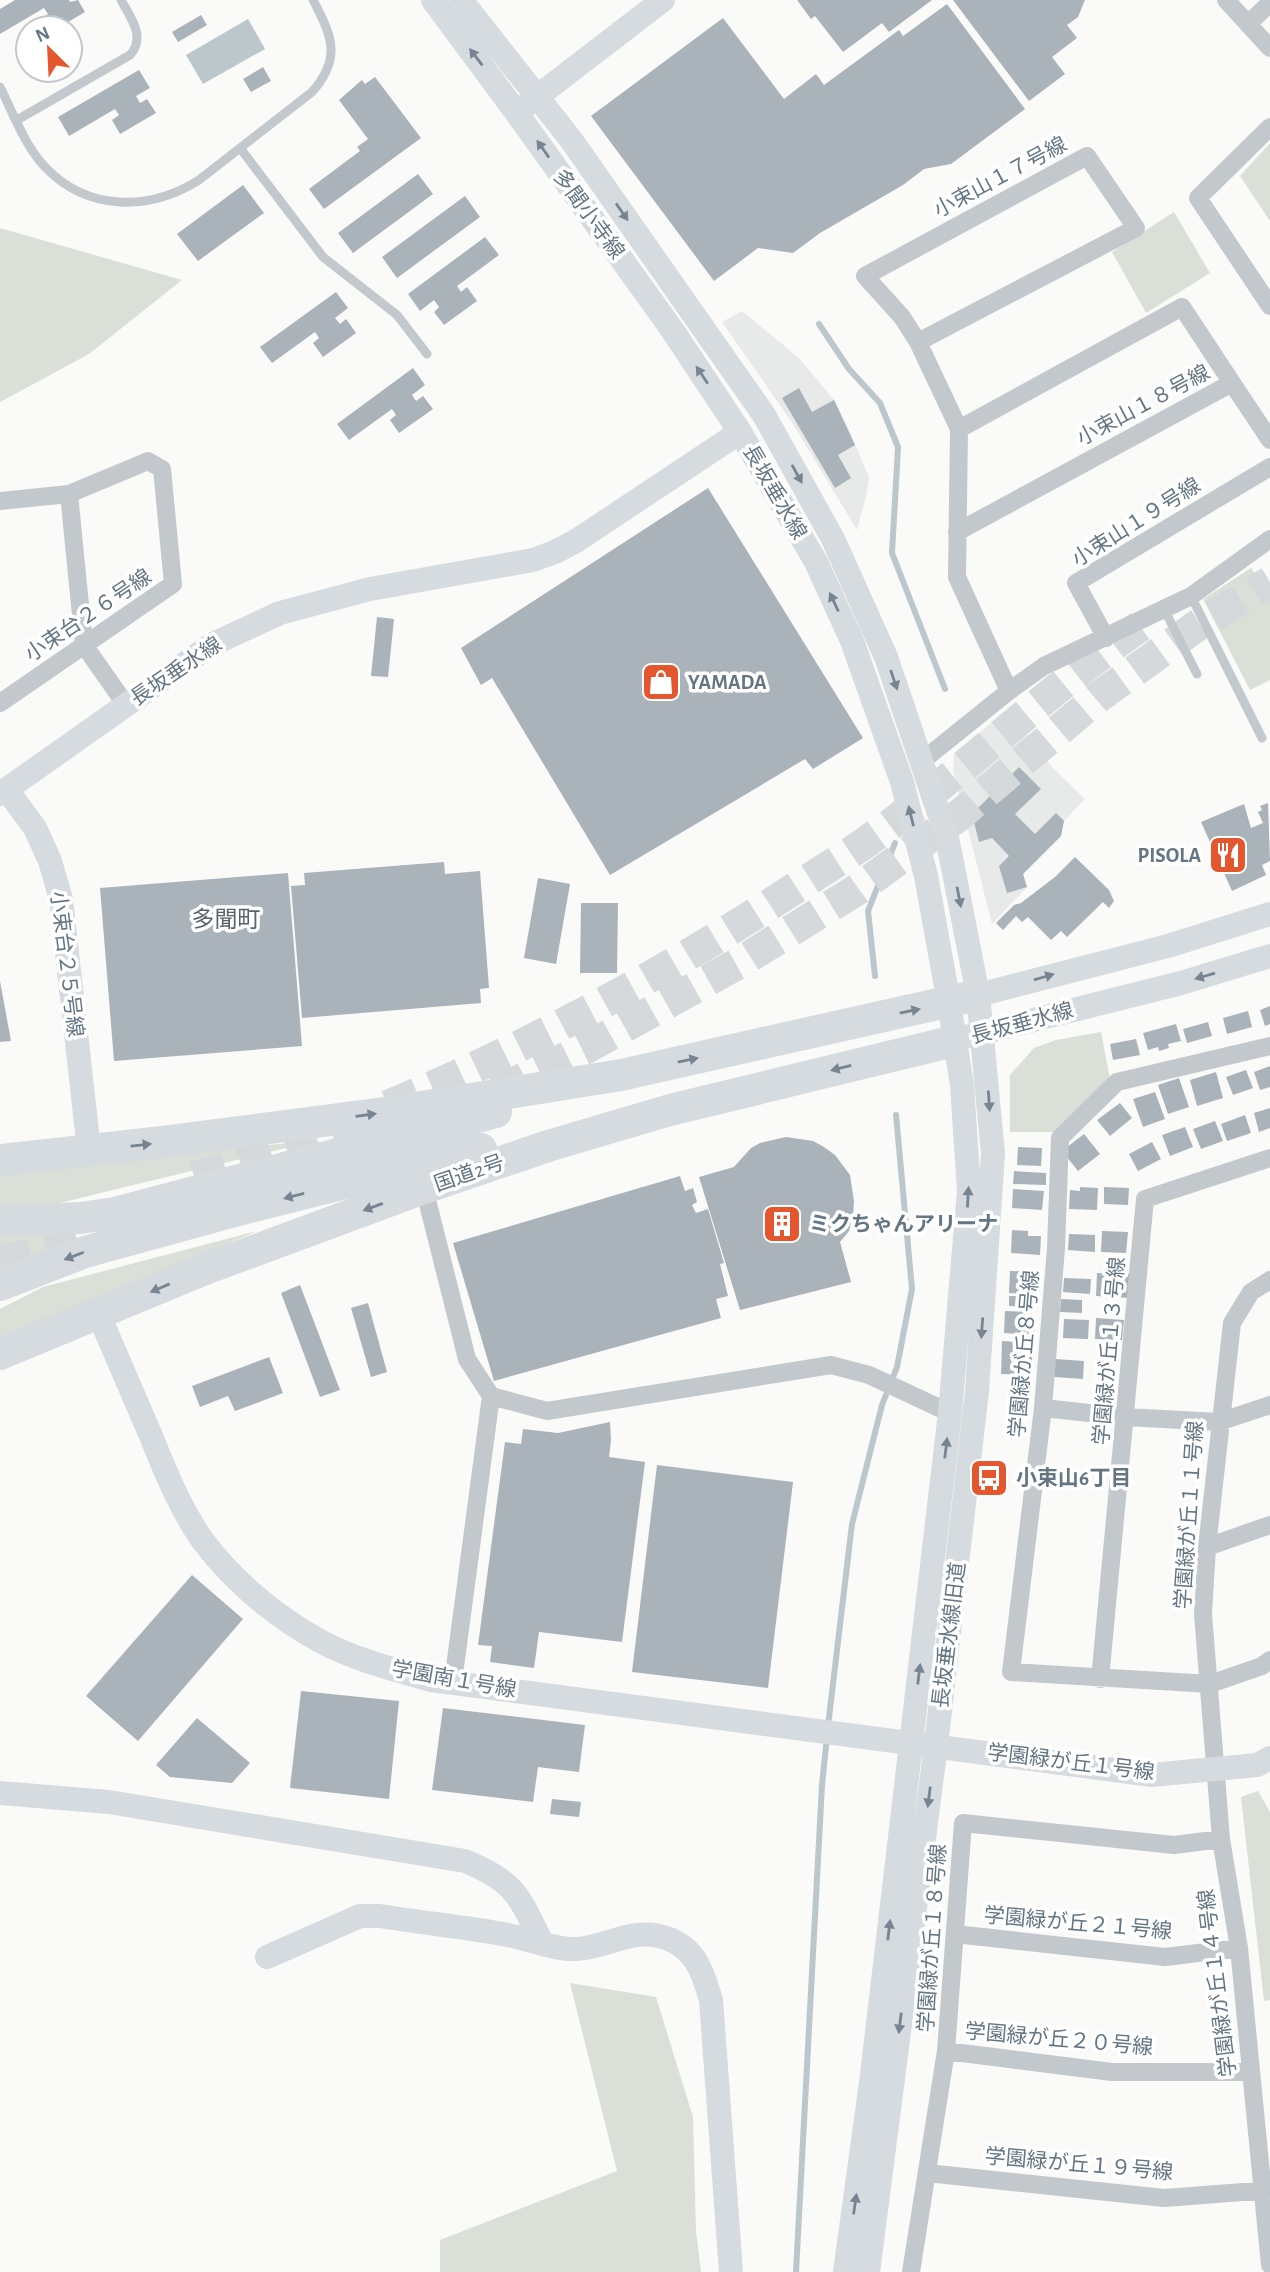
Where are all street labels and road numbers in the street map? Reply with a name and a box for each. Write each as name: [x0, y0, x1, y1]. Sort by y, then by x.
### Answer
street label: 小束山１７号線: [930, 133, 1070, 221]
street label: 多聞小寺線: [549, 165, 629, 263]
street label: 小束山１８号線: [1073, 361, 1213, 449]
street label: 長坂垂水線: [739, 441, 811, 543]
street label: 小束山１９号線: [1068, 474, 1204, 570]
street label: 小束台２６号線: [21, 565, 155, 665]
street label: 長坂垂水線: [126, 633, 226, 709]
street label: 小束台２５号線: [47, 890, 87, 1038]
street label: 長坂垂水線: [968, 999, 1076, 1047]
street label: 国道2号: [431, 1151, 507, 1195]
street label: 学園緑が丘１３号線: [1090, 1256, 1128, 1446]
street label: 学園緑が丘８号線: [1006, 1269, 1042, 1439]
street label: 学園緑が丘１１号線: [1171, 1420, 1207, 1610]
street label: 長坂垂水線旧道: [929, 1561, 969, 1709]
street label: 学園南１号線: [390, 1657, 518, 1701]
street label: 学園緑が丘１号線: [986, 1741, 1156, 1783]
street label: 学園緑が丘１８号線: [914, 1843, 950, 2033]
street label: 学園緑が丘１４号線: [1195, 1888, 1239, 2078]
street label: 学園緑が丘２１号線: [983, 1904, 1173, 1942]
street label: 学園緑が丘２０号線: [964, 2020, 1154, 2058]
street label: 学園緑が丘１９号線: [984, 2145, 1174, 2183]

